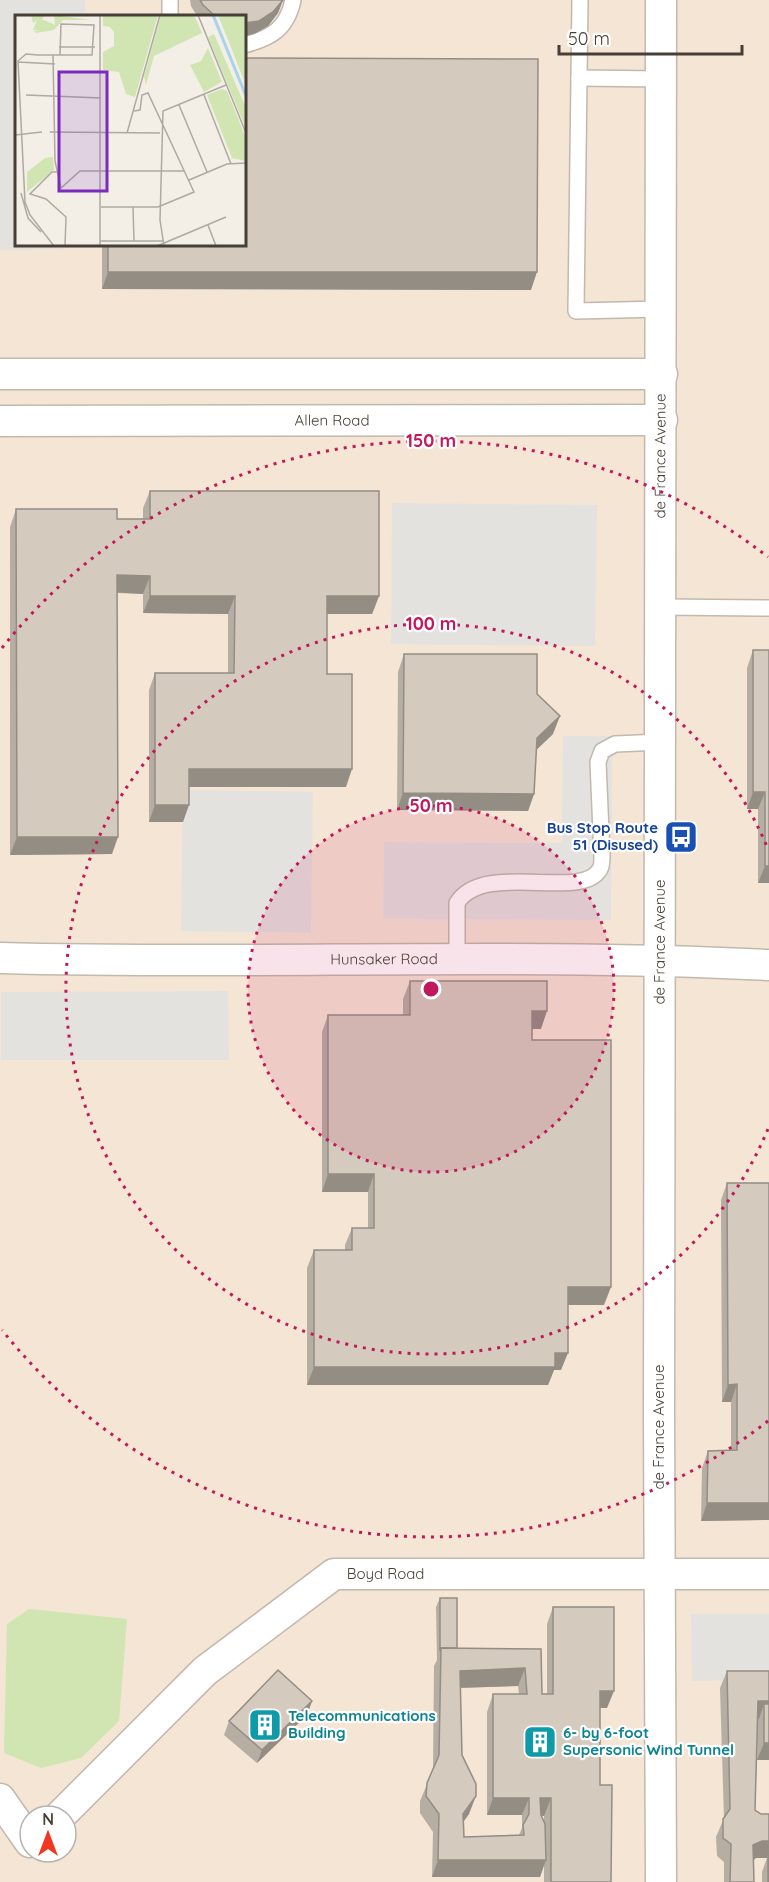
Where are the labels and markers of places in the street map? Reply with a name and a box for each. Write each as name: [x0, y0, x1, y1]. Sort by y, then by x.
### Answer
place label: Bus Stop Route 51 (Disused): [547, 818, 658, 854]
bus stop icon: Bus Stop Route 51 (Disused): [663, 819, 699, 855]
centre of rings: [421, 979, 441, 999]
place label: Telecommunications Building: [288, 1706, 436, 1742]
building icon: Telecommunications Building: [247, 1707, 283, 1743]
place label: 6- by 6-foot Supersonic Wind Tunnel: [563, 1723, 734, 1759]
building icon: 6- by 6-foot Supersonic Wind Tunnel: [522, 1724, 558, 1760]

